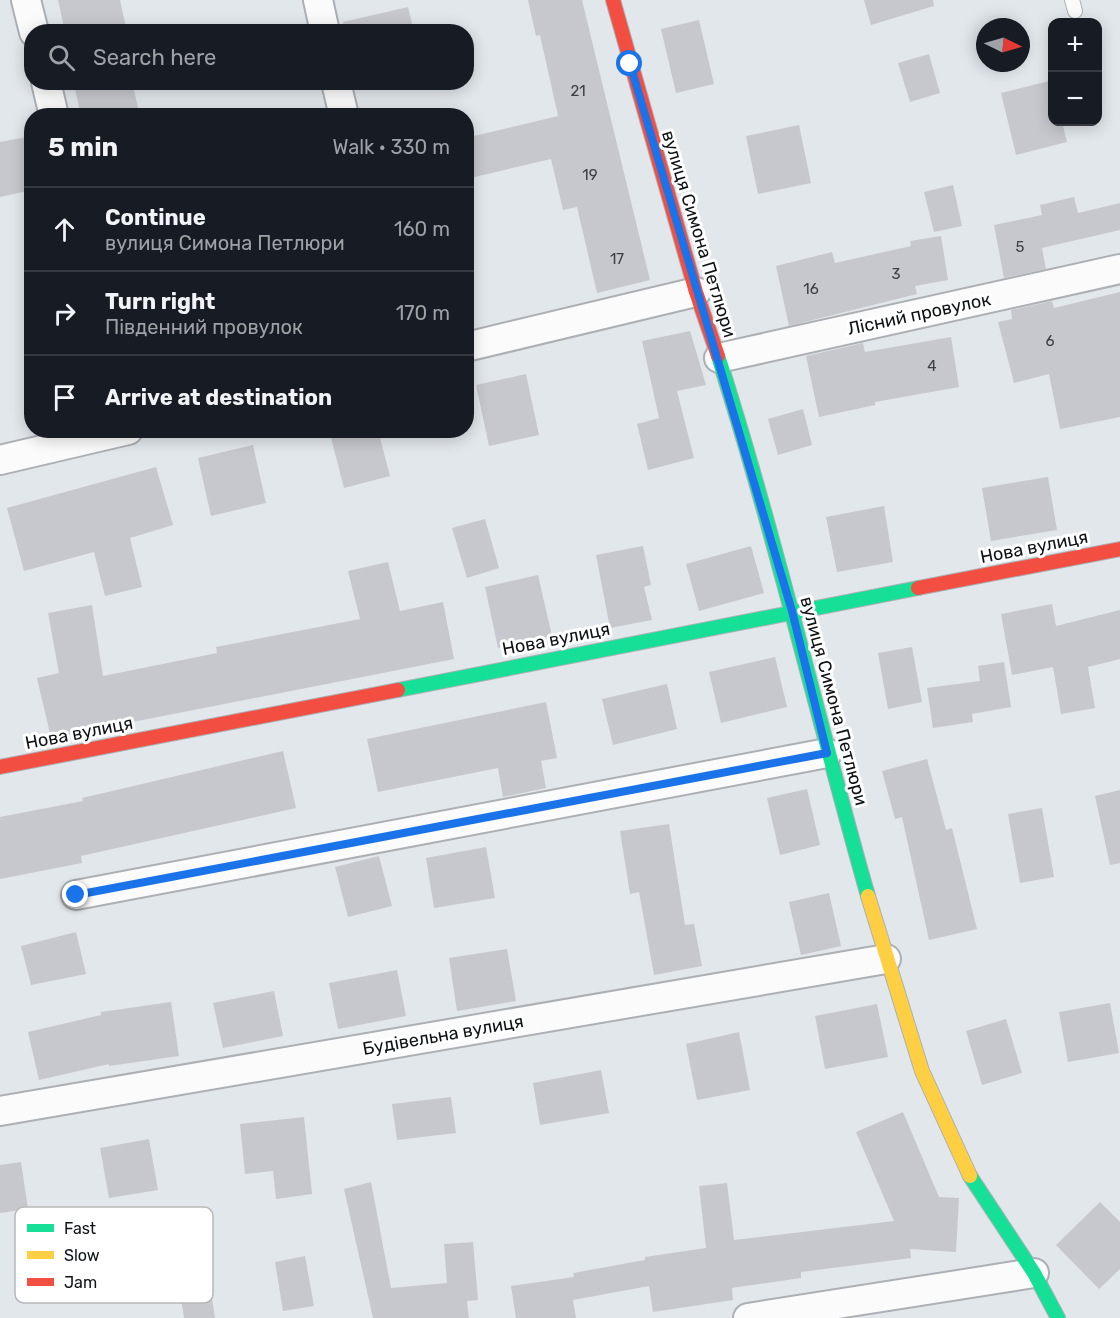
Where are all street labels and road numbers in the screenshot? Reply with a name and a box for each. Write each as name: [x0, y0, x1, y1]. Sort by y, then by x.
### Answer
street label: вулиця Симона Петлюри: [657, 128, 741, 340]
street label: Лісний провулок: [845, 288, 993, 340]
street label: Нова вулиця: [978, 526, 1090, 568]
street label: вулиця Симона Петлюри: [795, 594, 873, 808]
street label: Нова вулиця: [500, 618, 612, 660]
street label: Нова вулиця: [23, 712, 135, 754]
street label: Будівельна вулиця: [361, 1010, 525, 1060]

